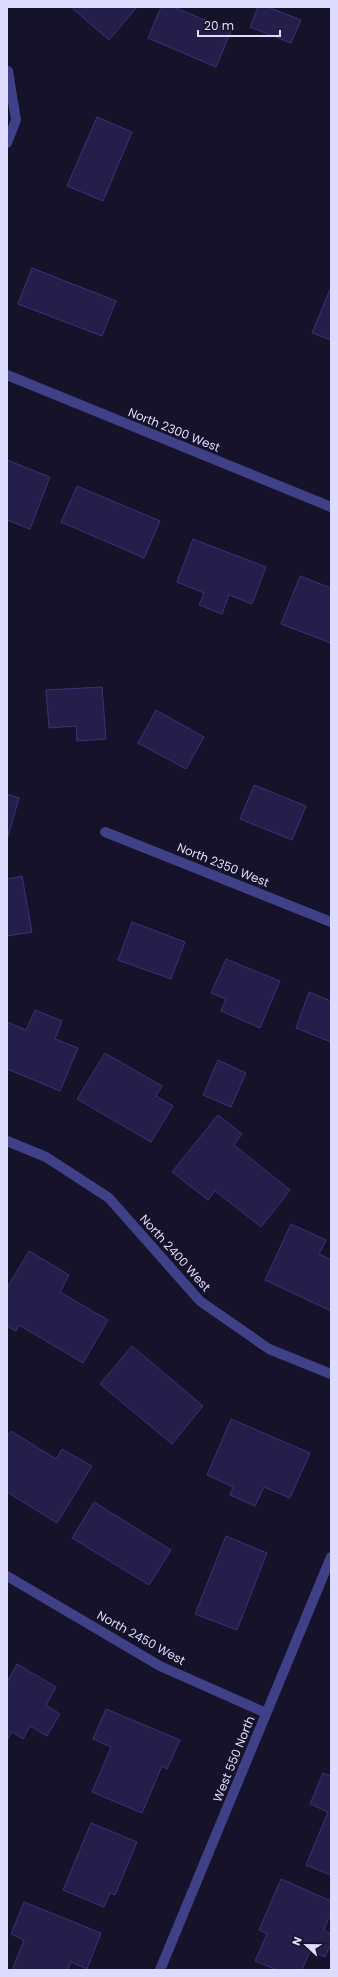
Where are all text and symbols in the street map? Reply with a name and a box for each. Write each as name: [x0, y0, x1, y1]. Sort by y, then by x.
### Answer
scale bar: [198, 12, 280, 38]
text: 20 m: [204, 17, 234, 34]
street label: North 2300 West: [126, 403, 223, 456]
street label: North 2350 West: [175, 838, 272, 891]
street label: North 2400 West: [136, 1210, 215, 1295]
street label: North 2450 West: [94, 1606, 188, 1669]
street label: West 550 North: [209, 1713, 259, 1804]
north arrow: [286, 1925, 326, 1965]
text: N: [288, 1934, 306, 1948]

